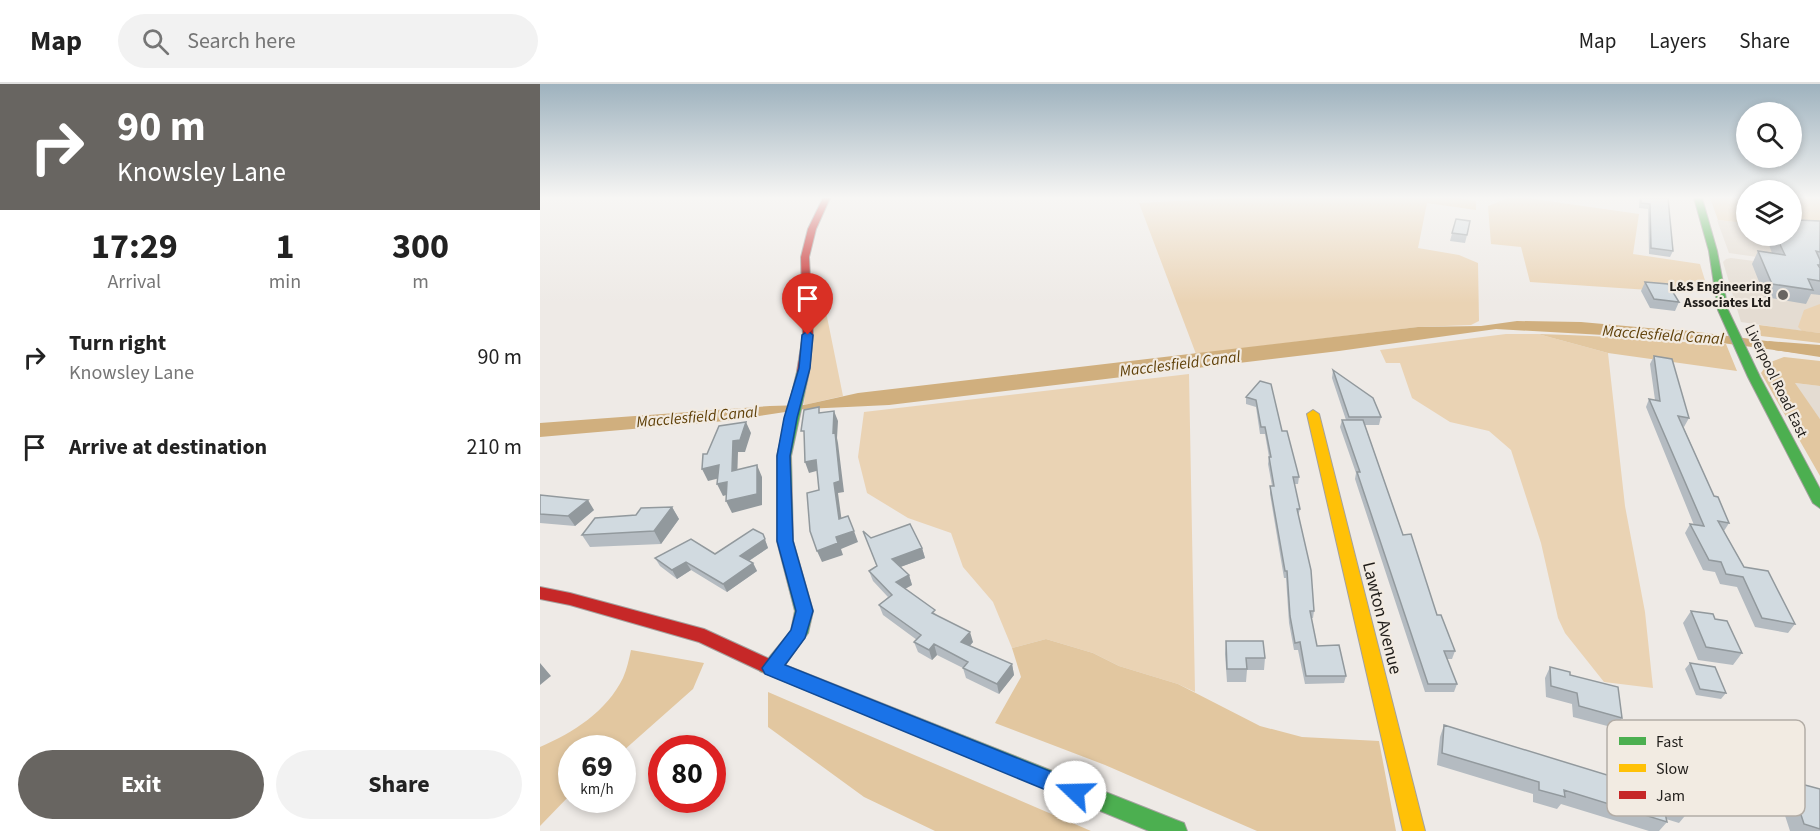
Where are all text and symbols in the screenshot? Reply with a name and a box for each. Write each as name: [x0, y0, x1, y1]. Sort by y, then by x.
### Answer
search box: [118, 14, 538, 68]
text: Map: [30, 21, 82, 61]
icon: search: [139, 25, 172, 58]
text: Search here: [187, 25, 296, 57]
text: Map: [1579, 26, 1616, 56]
text: Layers: [1649, 26, 1706, 56]
text: Share: [1739, 26, 1790, 56]
text: 90 m: [117, 97, 206, 157]
map controls: [1736, 102, 1802, 246]
button: search: [1736, 102, 1802, 168]
icon: right: [18, 108, 96, 186]
text: Knowsley Lane: [117, 153, 286, 192]
button: layers: [1736, 180, 1802, 246]
text: 17:29: [91, 221, 178, 272]
text: 1: [275, 221, 294, 272]
text: 300: [392, 221, 449, 272]
text: Arrival: [107, 268, 161, 296]
text: min: [269, 268, 301, 296]
text: m: [412, 268, 429, 296]
pin: [782, 273, 833, 335]
place label: L&S Engineering Associates Ltd: [1669, 277, 1772, 313]
icon: arrive: [791, 282, 824, 315]
marker: L&S Engineering Associates Ltd: [1776, 288, 1790, 302]
water label: Macclesfield Canal: [1602, 320, 1724, 350]
street label: Liverpool Road East: [1739, 321, 1813, 441]
text: Turn right: [69, 327, 166, 359]
icon: right: [18, 341, 51, 374]
text: 90 m: [477, 341, 522, 373]
water label: Macclesfield Canal: [1118, 346, 1242, 382]
text: Knowsley Lane: [69, 359, 194, 387]
water label: Macclesfield Canal: [635, 401, 759, 433]
icon: arrive: [18, 431, 51, 464]
text: Arrive at destination: [69, 431, 267, 463]
text: 210 m: [467, 431, 522, 463]
street label: Lawton Avenue: [1356, 559, 1408, 677]
legend: [1607, 720, 1805, 816]
text: Fast: [1656, 731, 1684, 753]
speed limit sign: 80: [648, 735, 726, 813]
text: 69: [581, 745, 613, 788]
button: Exit: [18, 750, 264, 819]
button: Share: [276, 750, 522, 819]
text: Slow: [1656, 758, 1689, 780]
position arrow: [1043, 760, 1107, 824]
text: km/h: [580, 779, 614, 800]
text: Jam: [1656, 785, 1685, 807]

